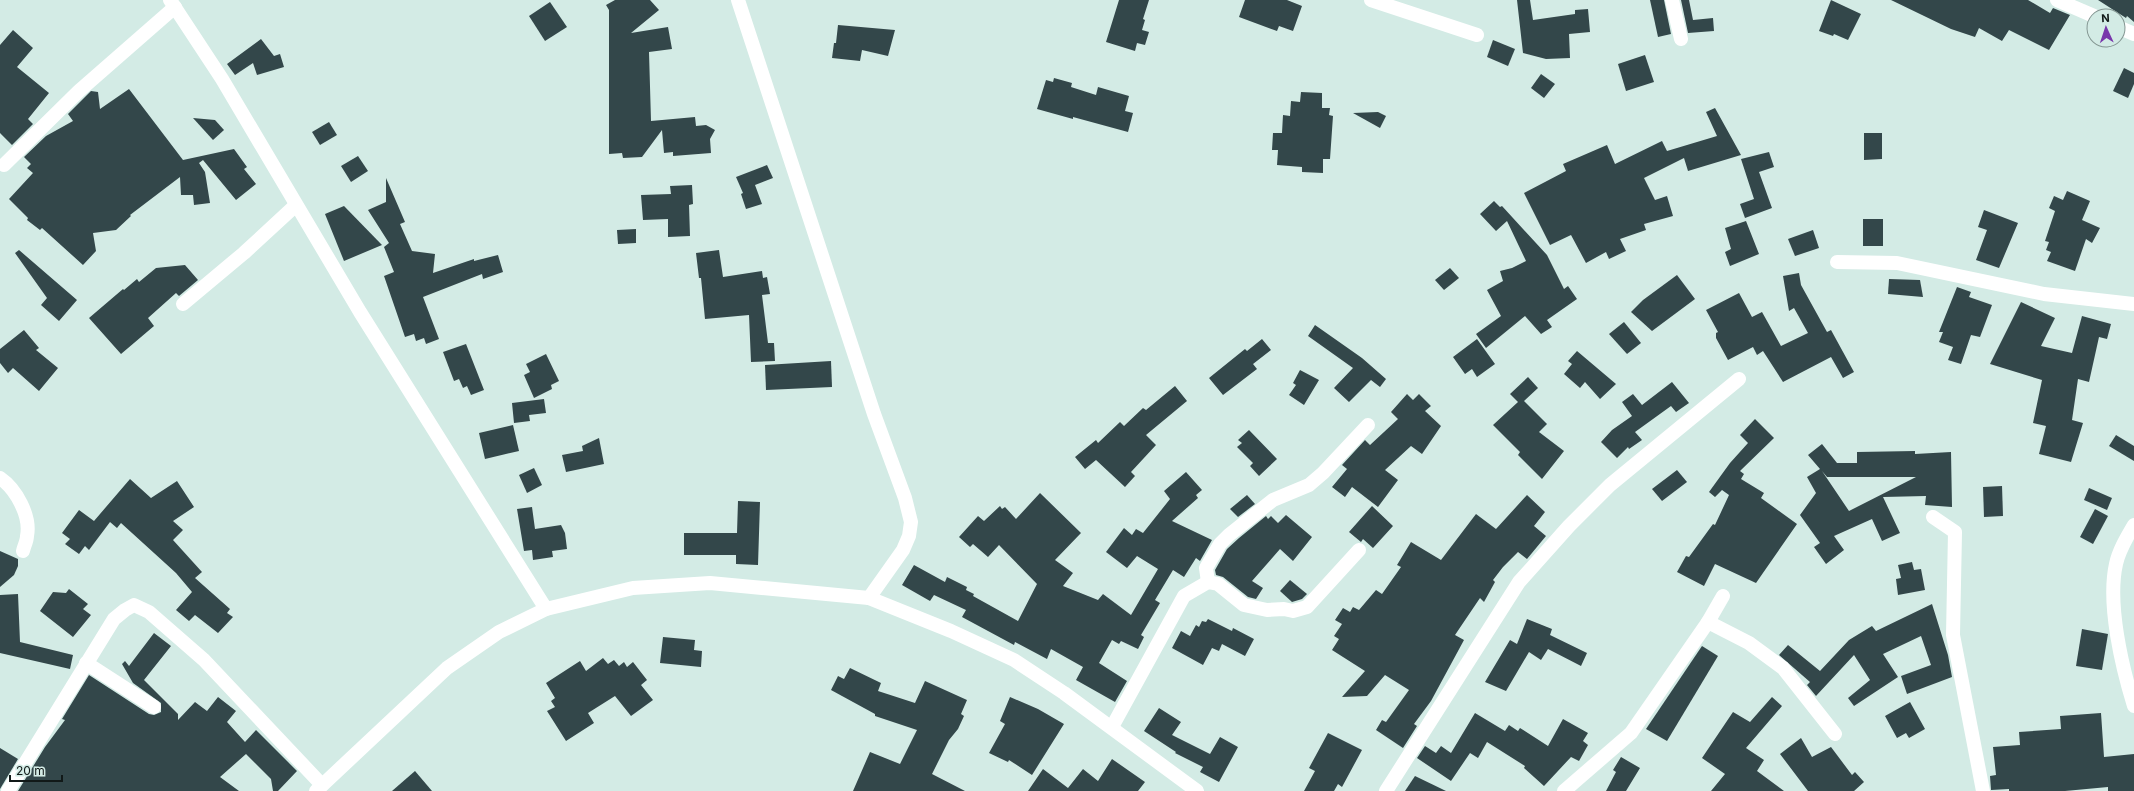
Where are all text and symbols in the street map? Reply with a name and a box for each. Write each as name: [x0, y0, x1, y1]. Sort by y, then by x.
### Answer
north arrow: [2086, 8, 2126, 48]
text: N: [2101, 11, 2110, 25]
scale bar: [10, 757, 62, 783]
text: 20 m: [16, 763, 45, 778]

